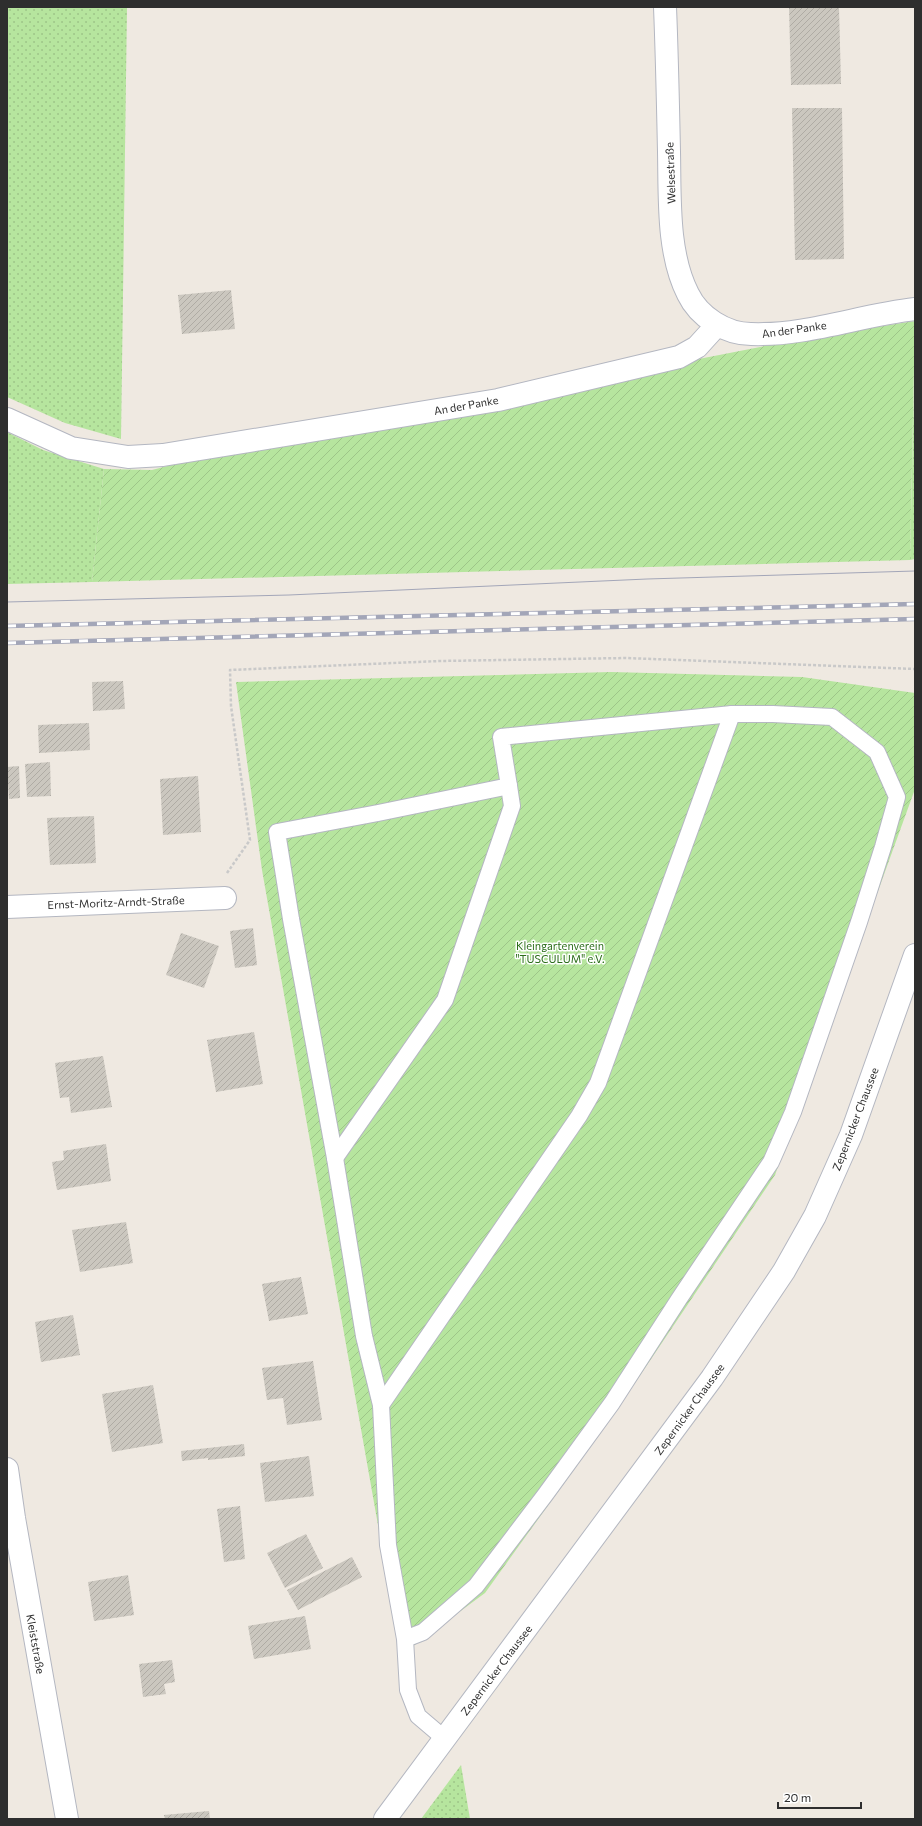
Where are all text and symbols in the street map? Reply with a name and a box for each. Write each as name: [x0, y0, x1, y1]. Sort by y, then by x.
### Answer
street label: Welsestraße: [662, 142, 678, 204]
street label: An der Panke: [761, 318, 827, 340]
street label: An der Panke: [433, 393, 499, 417]
street label: Ernst-Moritz-Arndt-Straße: [47, 893, 185, 911]
park label: Kleingartenverein "TUSCULUM" e.V.: [515, 939, 605, 965]
street label: Zepernicker Chaussee: [829, 1065, 881, 1173]
street label: Zepernicker Chaussee: [651, 1361, 727, 1457]
street label: Kleiststraße: [24, 1613, 48, 1675]
street label: Zepernicker Chaussee: [458, 1622, 534, 1718]
scale bar: [778, 1784, 861, 1810]
text: 20 m: [784, 1790, 811, 1804]

